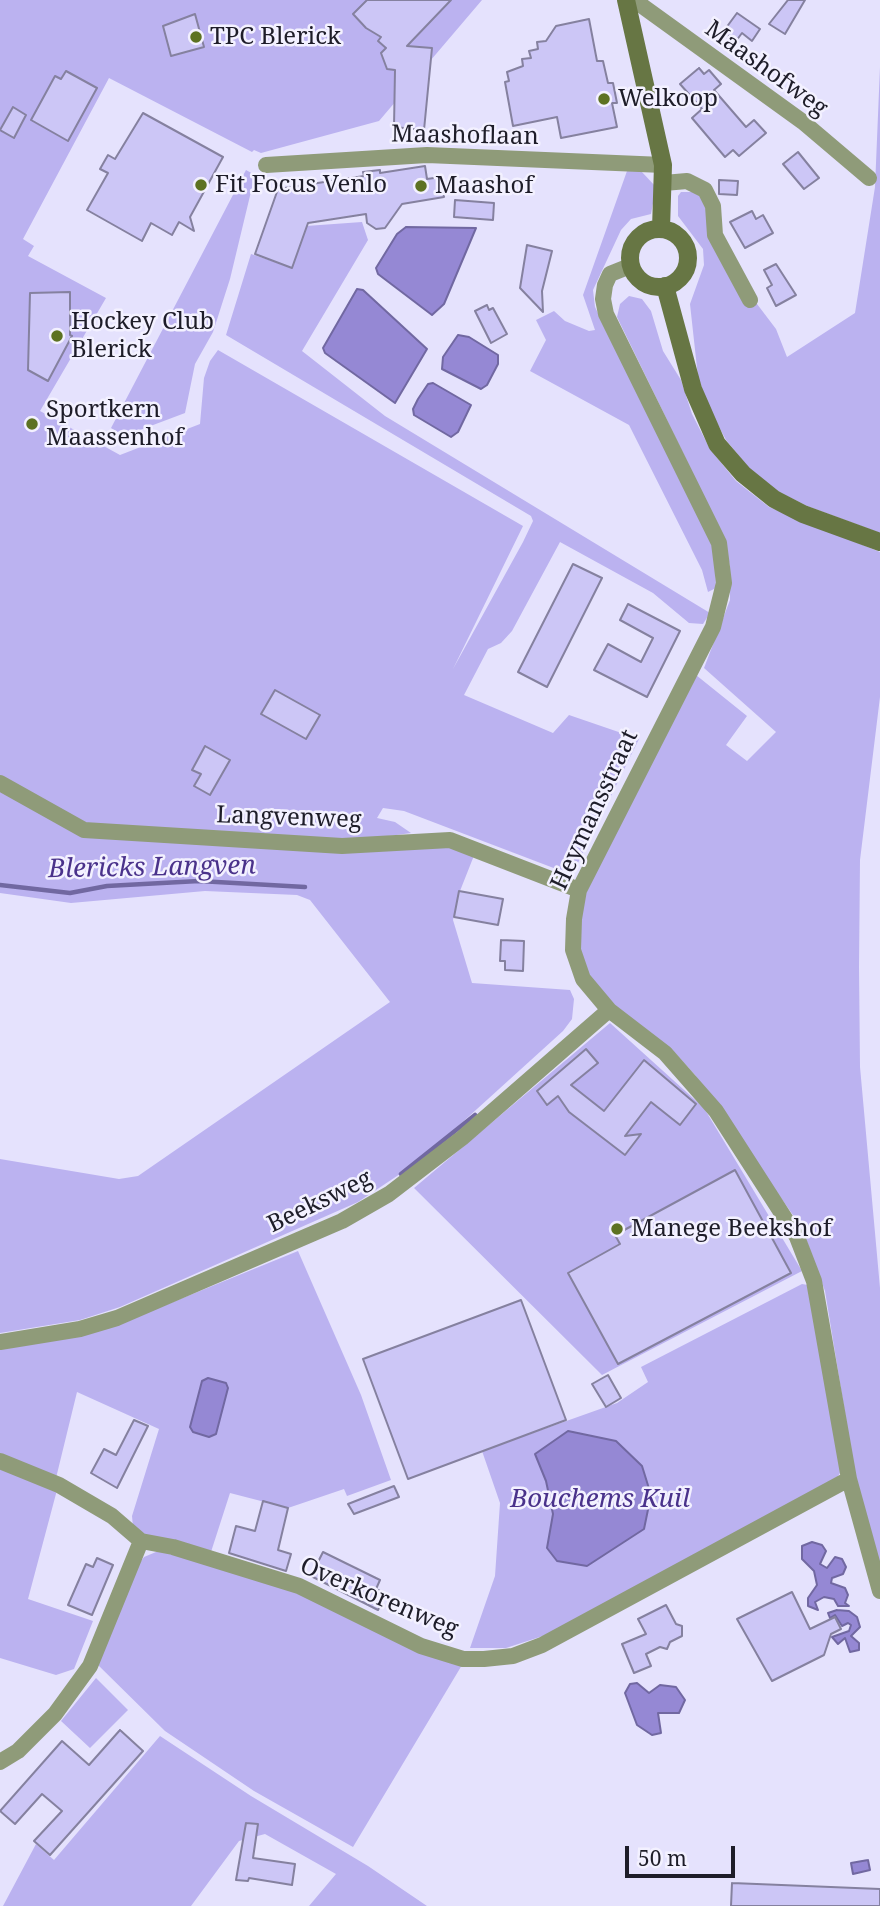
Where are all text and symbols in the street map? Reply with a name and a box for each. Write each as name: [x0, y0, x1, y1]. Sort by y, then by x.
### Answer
street label: Maashofweg: [699, 15, 833, 123]
place label: TPC Blerick: [210, 23, 341, 51]
marker: TPC Blerick: [188, 29, 204, 45]
place label: Welkoop: [618, 85, 718, 113]
marker: Welkoop: [596, 91, 612, 107]
street label: Maashoflaan: [391, 120, 539, 152]
place label: Fit Focus Venlo: [215, 171, 387, 199]
place label: Maashof: [435, 172, 533, 200]
marker: Fit Focus Venlo: [193, 177, 209, 193]
marker: Maashof: [413, 178, 429, 194]
place label: Hockey Club Blerick: [71, 308, 214, 364]
marker: Hockey Club Blerick: [49, 328, 65, 344]
place label: Sportkern Maassenhof: [46, 396, 183, 452]
marker: Sportkern Maassenhof: [24, 416, 40, 432]
street label: Heymansstraat: [545, 725, 645, 895]
street label: Langvenweg: [216, 801, 362, 835]
water label: Blericks Langven: [48, 851, 256, 885]
street label: Beeksweg: [263, 1164, 377, 1240]
place label: Manege Beekshof: [631, 1215, 832, 1243]
marker: Manege Beekshof: [609, 1221, 625, 1237]
water label: Bouchems Kuil: [510, 1484, 690, 1516]
street label: Overkorenweg: [295, 1552, 463, 1644]
scale bar: [628, 1832, 738, 1876]
text: 50 m: [638, 1844, 687, 1872]

